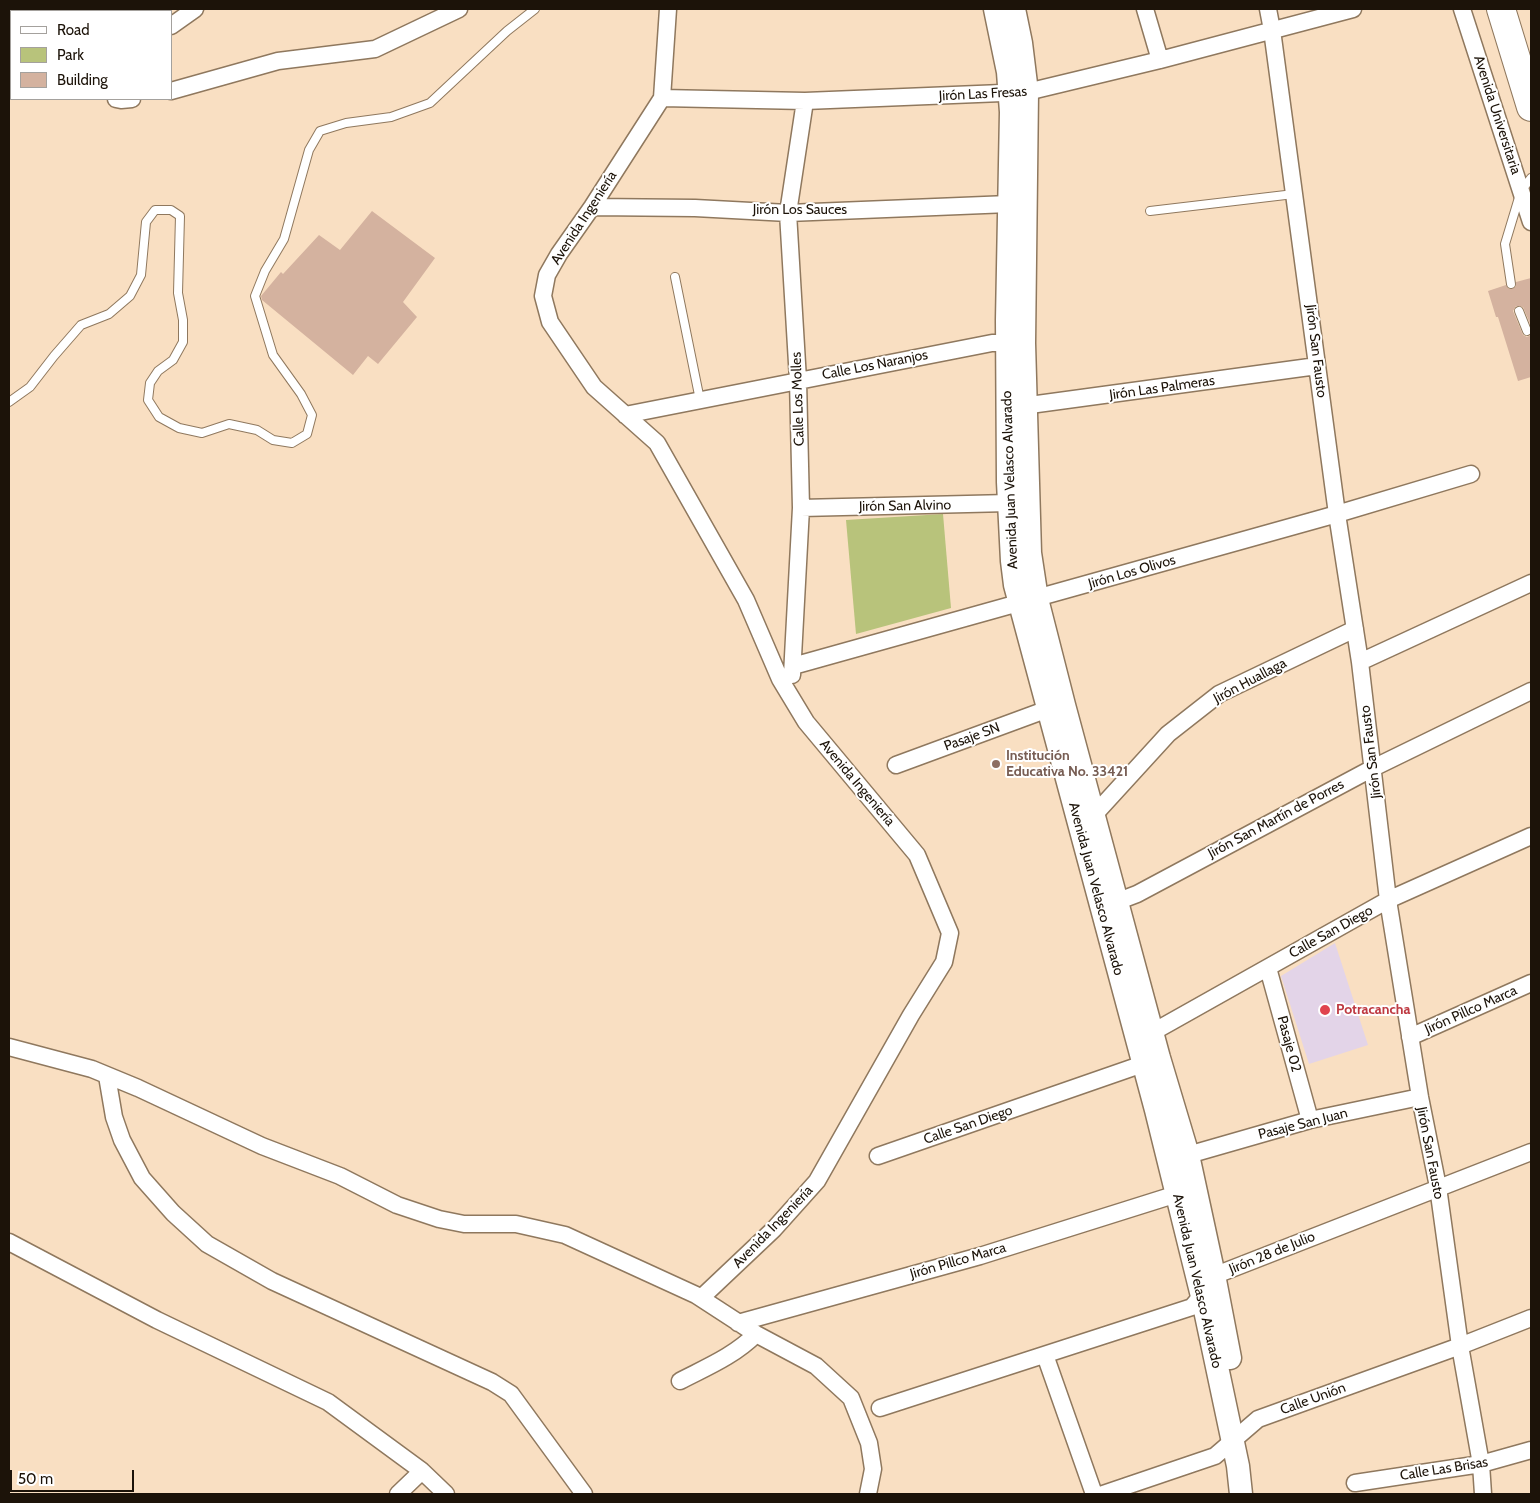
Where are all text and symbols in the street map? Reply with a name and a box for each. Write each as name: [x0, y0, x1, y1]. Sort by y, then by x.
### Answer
legend: [10, 10, 172, 100]
text: Road: [57, 21, 90, 39]
text: Park: [57, 46, 84, 64]
street label: Avenida Universitaria: [1470, 53, 1524, 177]
text: Building: [57, 71, 108, 89]
street label: Jirón Las Fresas: [938, 83, 1028, 105]
street label: Avenida Ingeniería: [548, 168, 620, 268]
street label: Jirón Los Sauces: [753, 202, 847, 218]
street label: Jirón San Fausto: [1302, 303, 1330, 399]
street label: Calle Los Naranjos: [821, 346, 929, 384]
street label: Calle Los Molles: [788, 352, 808, 446]
street label: Jirón Las Palmeras: [1108, 372, 1216, 404]
street label: Avenida Juan Velasco Alvarado: [998, 391, 1022, 569]
street label: Jirón San Alvino: [859, 497, 951, 515]
street label: Jirón Los Olivos: [1086, 552, 1178, 592]
street label: Jirón Huallaga: [1211, 655, 1289, 707]
street label: Jirón San Fausto: [1357, 704, 1385, 800]
street label: Pasaje SN: [942, 719, 1002, 755]
street label: Avenida Ingeniería: [816, 736, 898, 830]
place label: Institución Educativa No. 33421: [1006, 748, 1128, 780]
marker: Institución Educativa No. 33421: [990, 758, 1002, 770]
street label: Jirón San Martín de Porres: [1205, 776, 1347, 862]
street label: Avenida Juan Velasco Alvarado: [1065, 801, 1127, 977]
street label: Calle San Diego: [1286, 902, 1376, 962]
street label: Jirón Pillco Marca: [1422, 982, 1520, 1038]
place label: Potracancha: [1336, 1002, 1411, 1018]
marker: Potracancha: [1318, 1003, 1332, 1017]
street label: Pasaje 02: [1273, 1014, 1305, 1074]
street label: Calle San Diego: [921, 1102, 1015, 1148]
street label: Pasaje San Juan: [1257, 1105, 1349, 1143]
street label: Jirón San Fausto: [1413, 1105, 1447, 1201]
street label: Avenida Ingeniería: [729, 1182, 817, 1272]
street label: Avenida Juan Velasco Alvarado: [1169, 1192, 1225, 1370]
street label: Jirón 28 de Julio: [1227, 1228, 1317, 1278]
street label: Jirón Pillco Marca: [908, 1239, 1008, 1283]
street label: Calle Unión: [1278, 1379, 1348, 1419]
street label: Calle Las Brisas: [1399, 1454, 1489, 1484]
scale bar: [12, 1460, 136, 1492]
text: 50 m: [18, 1470, 53, 1488]

